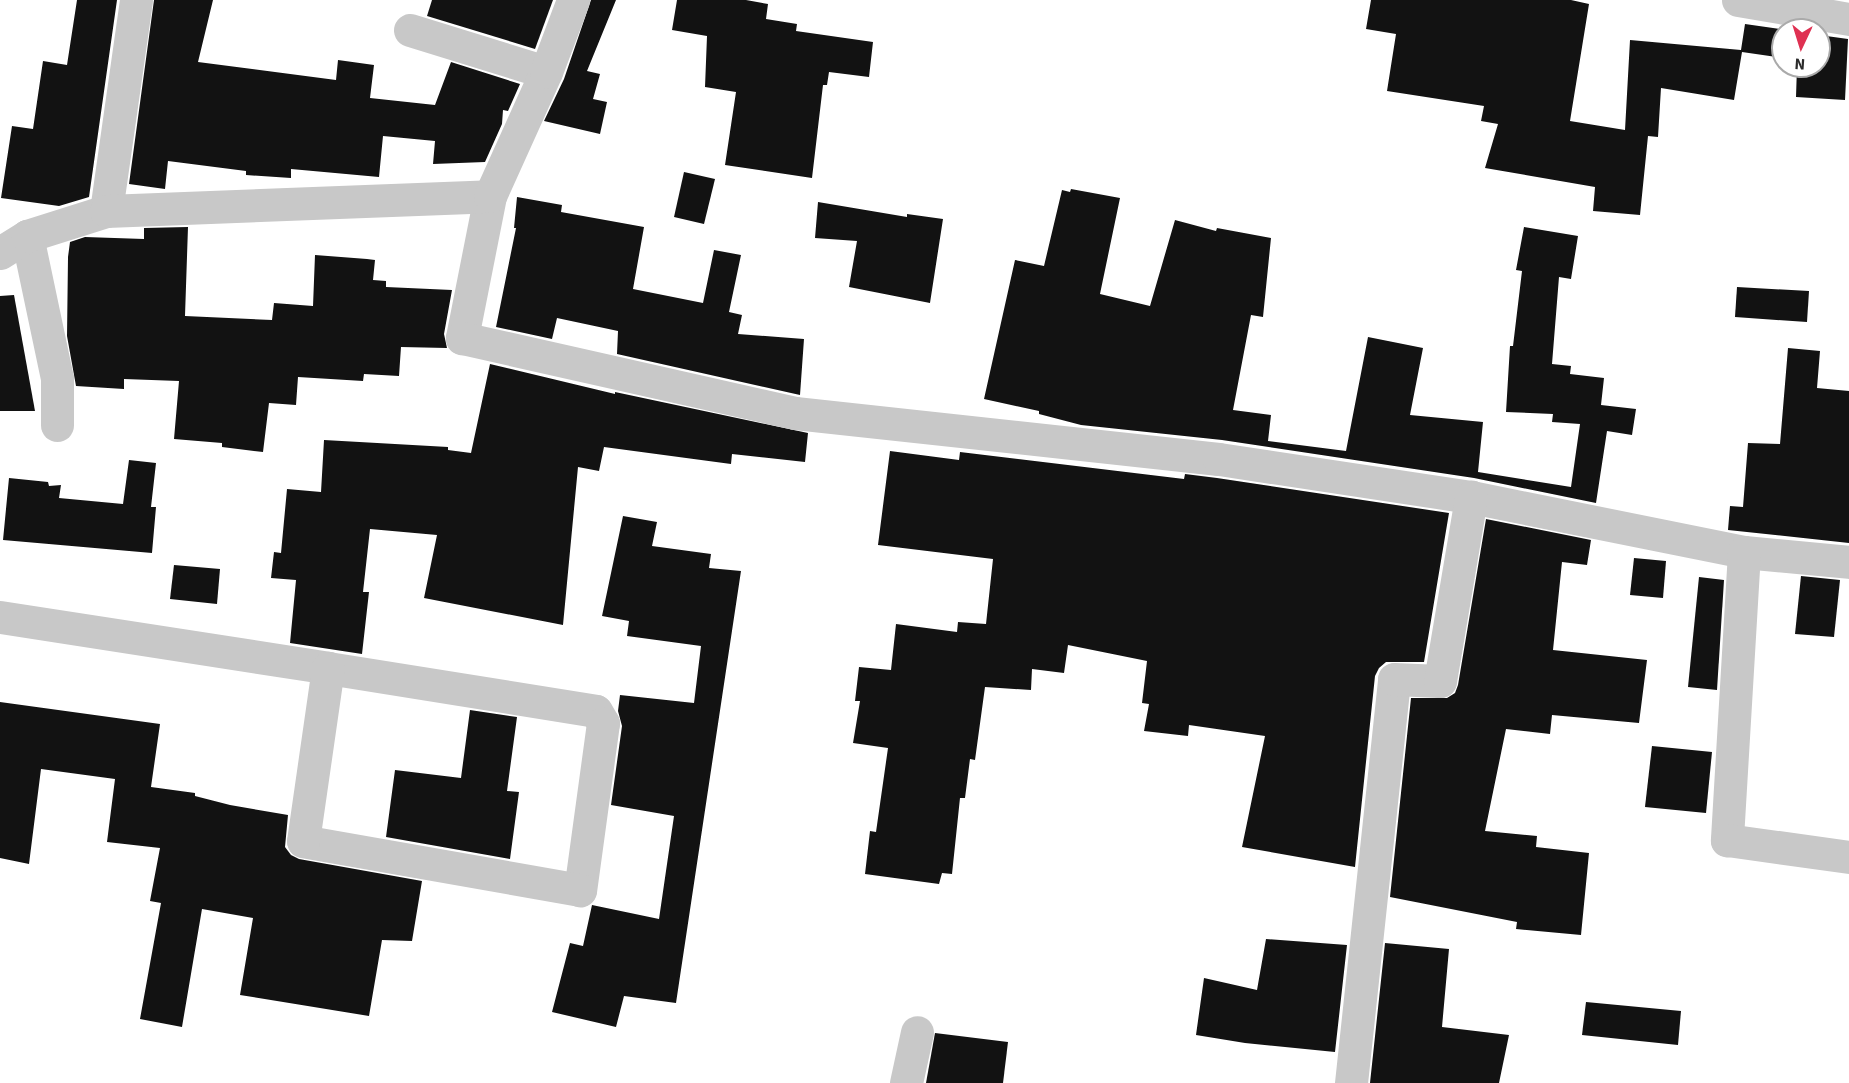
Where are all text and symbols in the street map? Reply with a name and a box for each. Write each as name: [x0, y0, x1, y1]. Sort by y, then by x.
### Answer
north arrow: [1771, 18, 1831, 78]
text: N: [1794, 53, 1806, 75]

